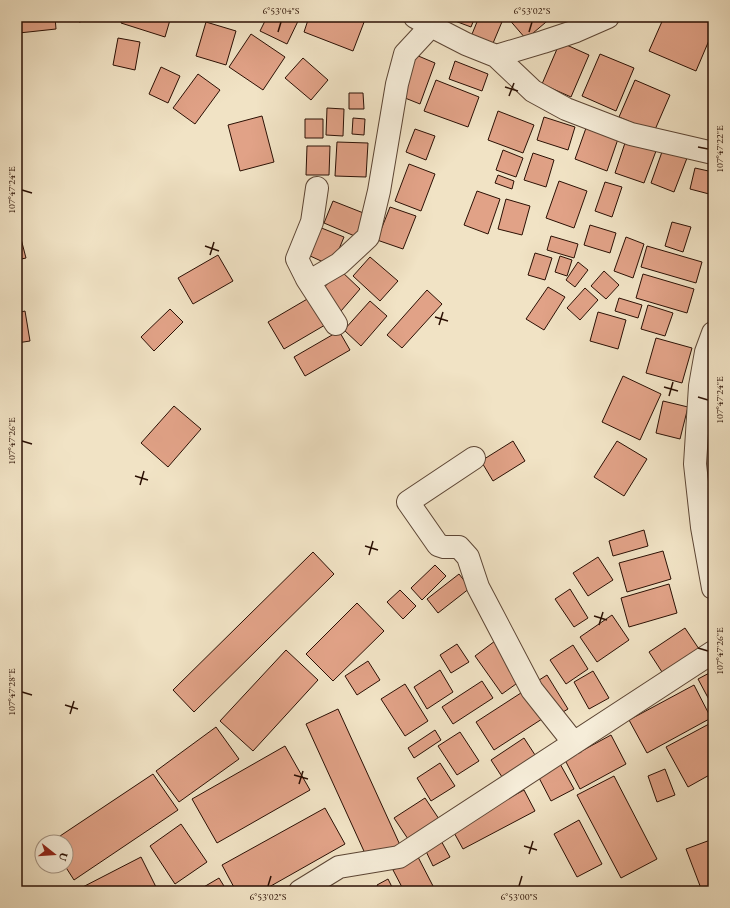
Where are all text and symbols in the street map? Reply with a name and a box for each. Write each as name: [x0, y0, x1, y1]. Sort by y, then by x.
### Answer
text: 6°53'04"S: [263, 4, 300, 17]
text: 6°53'02"S: [514, 4, 551, 17]
text: 107°47'22"E: [713, 125, 726, 173]
text: 107°47'24"E: [5, 166, 18, 214]
text: 107°47'24"E: [713, 376, 726, 424]
text: 107°47'26"E: [5, 417, 18, 465]
text: 107°47'26"E: [713, 627, 726, 675]
text: 107°47'28"E: [5, 668, 18, 716]
north arrow: [34, 834, 74, 874]
text: U: [55, 851, 71, 864]
text: 6°53'02"S: [250, 890, 287, 903]
text: 6°53'00"S: [501, 890, 538, 903]

